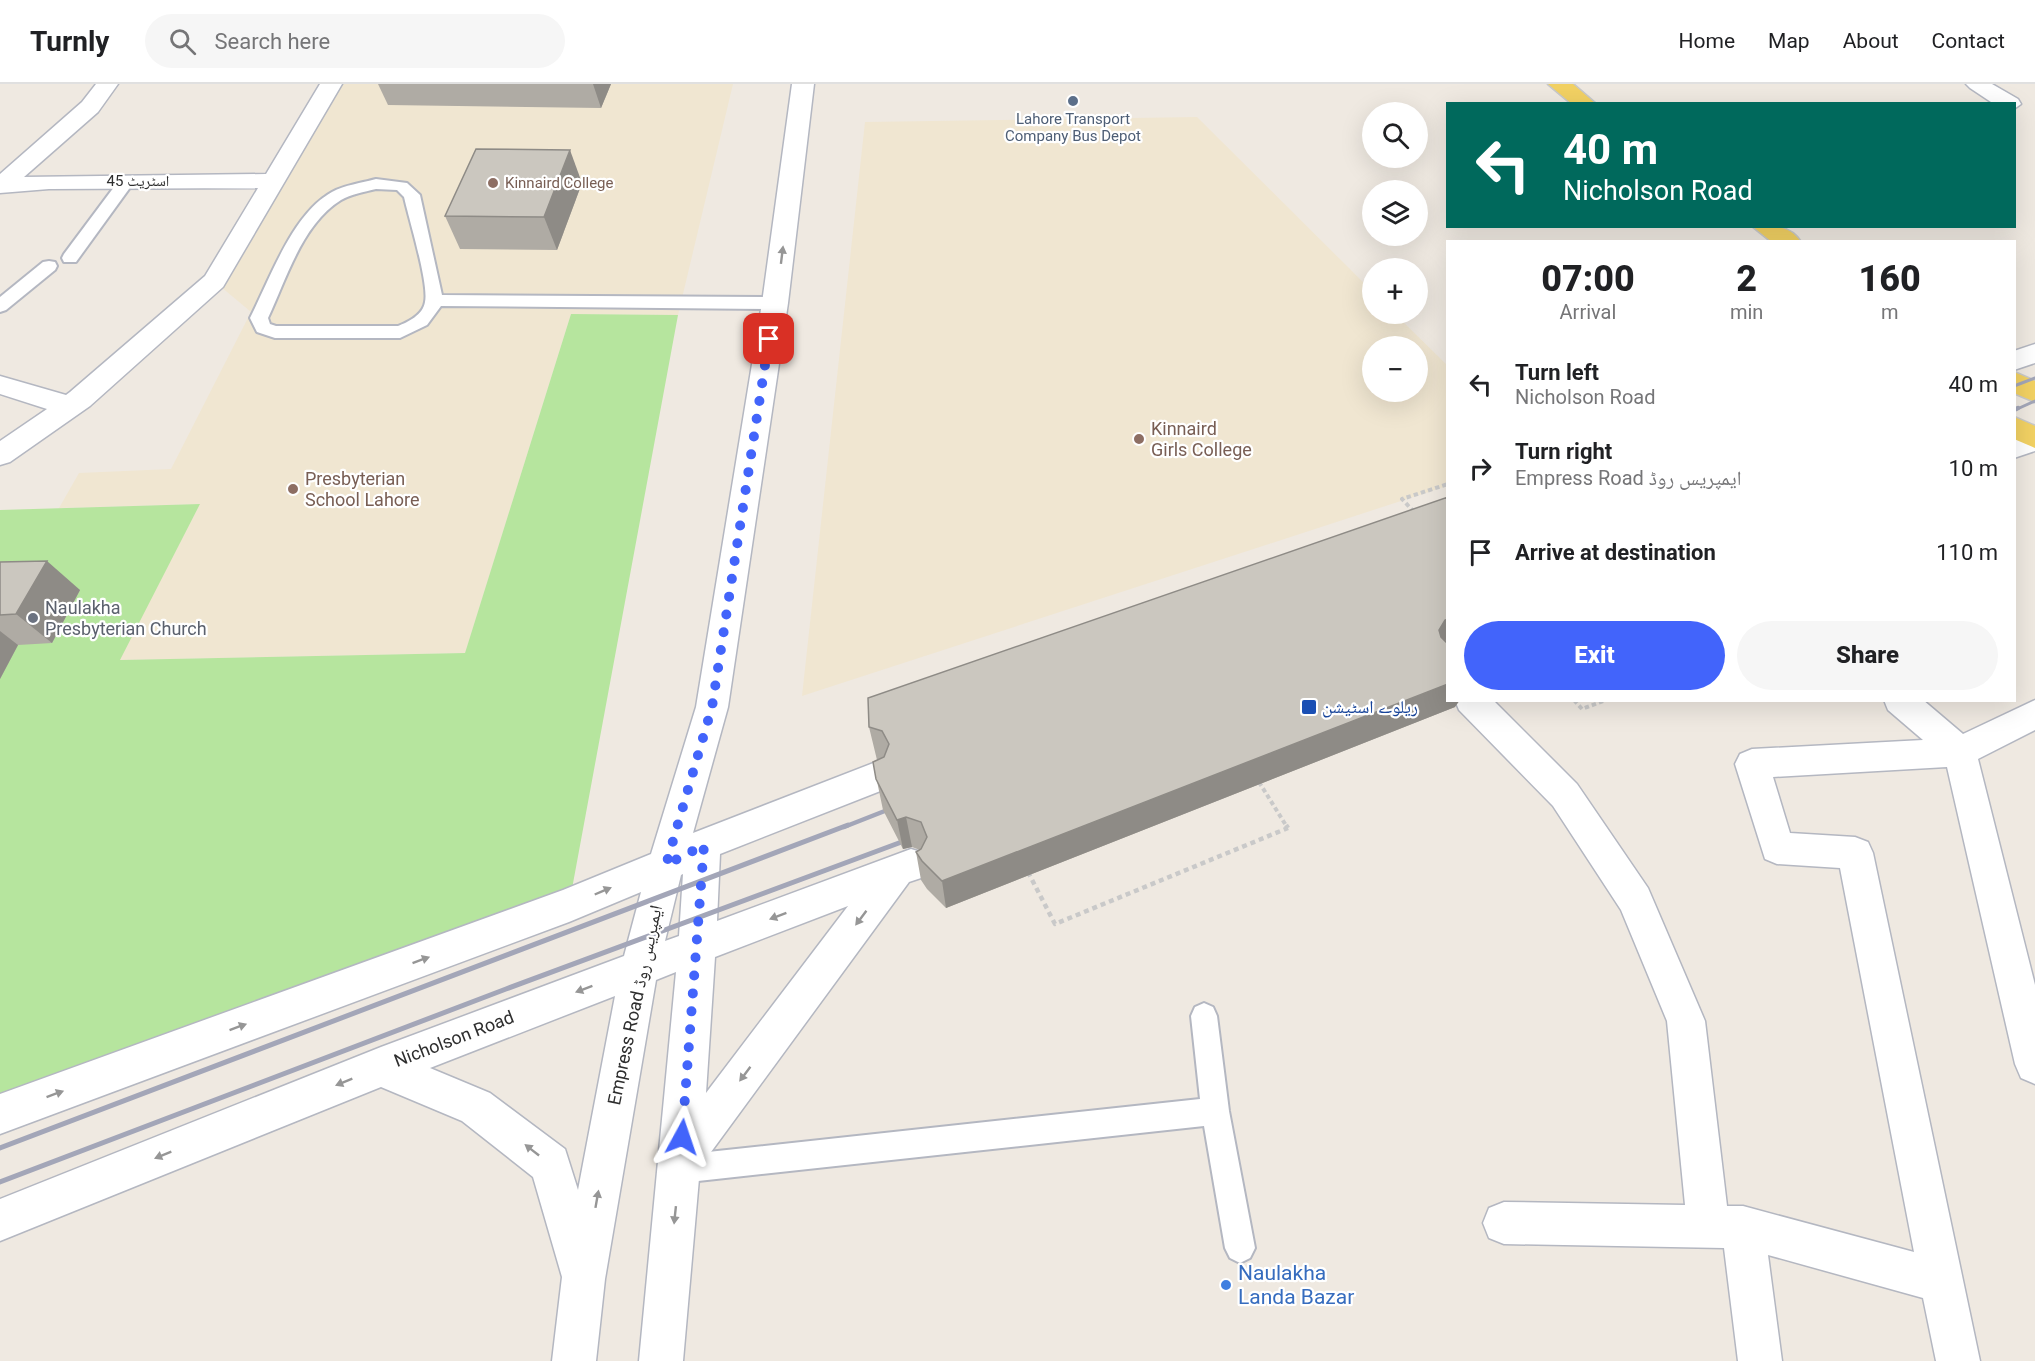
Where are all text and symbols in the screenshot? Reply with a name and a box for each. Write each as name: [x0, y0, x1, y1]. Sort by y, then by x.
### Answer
search box: [145, 14, 565, 68]
text: Turnly: [30, 25, 109, 58]
icon: search: [166, 25, 199, 58]
text: Search here: [214, 29, 330, 54]
text: Home: [1679, 29, 1735, 53]
text: Map: [1768, 29, 1810, 53]
text: About: [1843, 29, 1899, 53]
text: Contact: [1932, 29, 2005, 53]
marker: Lahore Transport Company Bus Depot: [1066, 94, 1080, 108]
map controls: [1362, 102, 1428, 402]
button: search: [1362, 102, 1428, 168]
place label: Lahore Transport Company Bus Depot: [1005, 110, 1141, 145]
text: 40 m: [1563, 125, 1658, 174]
icon: left: [1464, 126, 1542, 204]
street label: اسٹریٹ 45: [107, 172, 169, 190]
place label: Kinnaird College: [505, 174, 614, 192]
text: Nicholson Road: [1563, 175, 1753, 207]
marker: Kinnaird College: [486, 176, 500, 190]
button: layers: [1362, 180, 1428, 246]
one-way arrow: [777, 245, 786, 264]
button: +: [1362, 258, 1428, 324]
text: 07:00: [1541, 258, 1635, 300]
text: 2: [1736, 258, 1757, 300]
text: 160: [1859, 258, 1921, 300]
text: Arrival: [1560, 300, 1616, 324]
text: min: [1730, 300, 1763, 324]
text: m: [1881, 300, 1898, 324]
pin: [743, 313, 794, 364]
icon: arrive: [752, 322, 785, 355]
button: −: [1362, 336, 1428, 402]
text: Turn left: [1515, 360, 1599, 385]
icon: left: [1464, 368, 1497, 401]
text: 40 m: [1949, 372, 1998, 397]
text: Nicholson Road: [1515, 385, 1656, 409]
place label: Kinnaird Girls College: [1151, 418, 1252, 460]
marker: Kinnaird Girls College: [1132, 432, 1146, 446]
text: Turn right: [1515, 439, 1612, 464]
icon: right: [1464, 452, 1497, 485]
text: 10 m: [1949, 456, 1998, 481]
text: Empress Road ایمپریس روڈ: [1515, 466, 1741, 490]
place label: Presbyterian School Lahore: [305, 468, 420, 510]
marker: Presbyterian School Lahore: [286, 482, 300, 496]
icon: arrive: [1464, 536, 1497, 569]
text: Arrive at destination: [1515, 540, 1716, 565]
text: 110 m: [1936, 540, 1998, 565]
place label: Naulakha Presbyterian Church: [45, 597, 207, 639]
marker: Naulakha Presbyterian Church: [26, 611, 40, 625]
button: Exit: [1464, 621, 1725, 690]
button: Share: [1737, 621, 1998, 690]
place label: ریلوے اسٹیشن: [1322, 696, 1418, 718]
marker: ریلوے اسٹیشن: [1300, 698, 1318, 716]
one-way arrow: [595, 886, 613, 896]
street label: Empress Road ایمپریس روڈ: [603, 903, 667, 1107]
one-way arrow: [856, 910, 868, 925]
one-way arrow: [769, 911, 787, 921]
one-way arrow: [412, 954, 430, 964]
one-way arrow: [575, 985, 593, 995]
street label: Nicholson Road: [391, 1006, 517, 1071]
one-way arrow: [229, 1022, 247, 1031]
one-way arrow: [739, 1066, 751, 1081]
one-way arrow: [334, 1077, 352, 1087]
one-way arrow: [46, 1089, 64, 1099]
position arrow: [650, 1105, 714, 1169]
one-way arrow: [524, 1144, 540, 1157]
one-way arrow: [153, 1150, 171, 1160]
one-way arrow: [593, 1190, 602, 1209]
one-way arrow: [670, 1205, 680, 1224]
place label: Naulakha Landa Bazar: [1238, 1261, 1354, 1309]
marker: Naulakha Landa Bazar: [1219, 1278, 1233, 1292]

